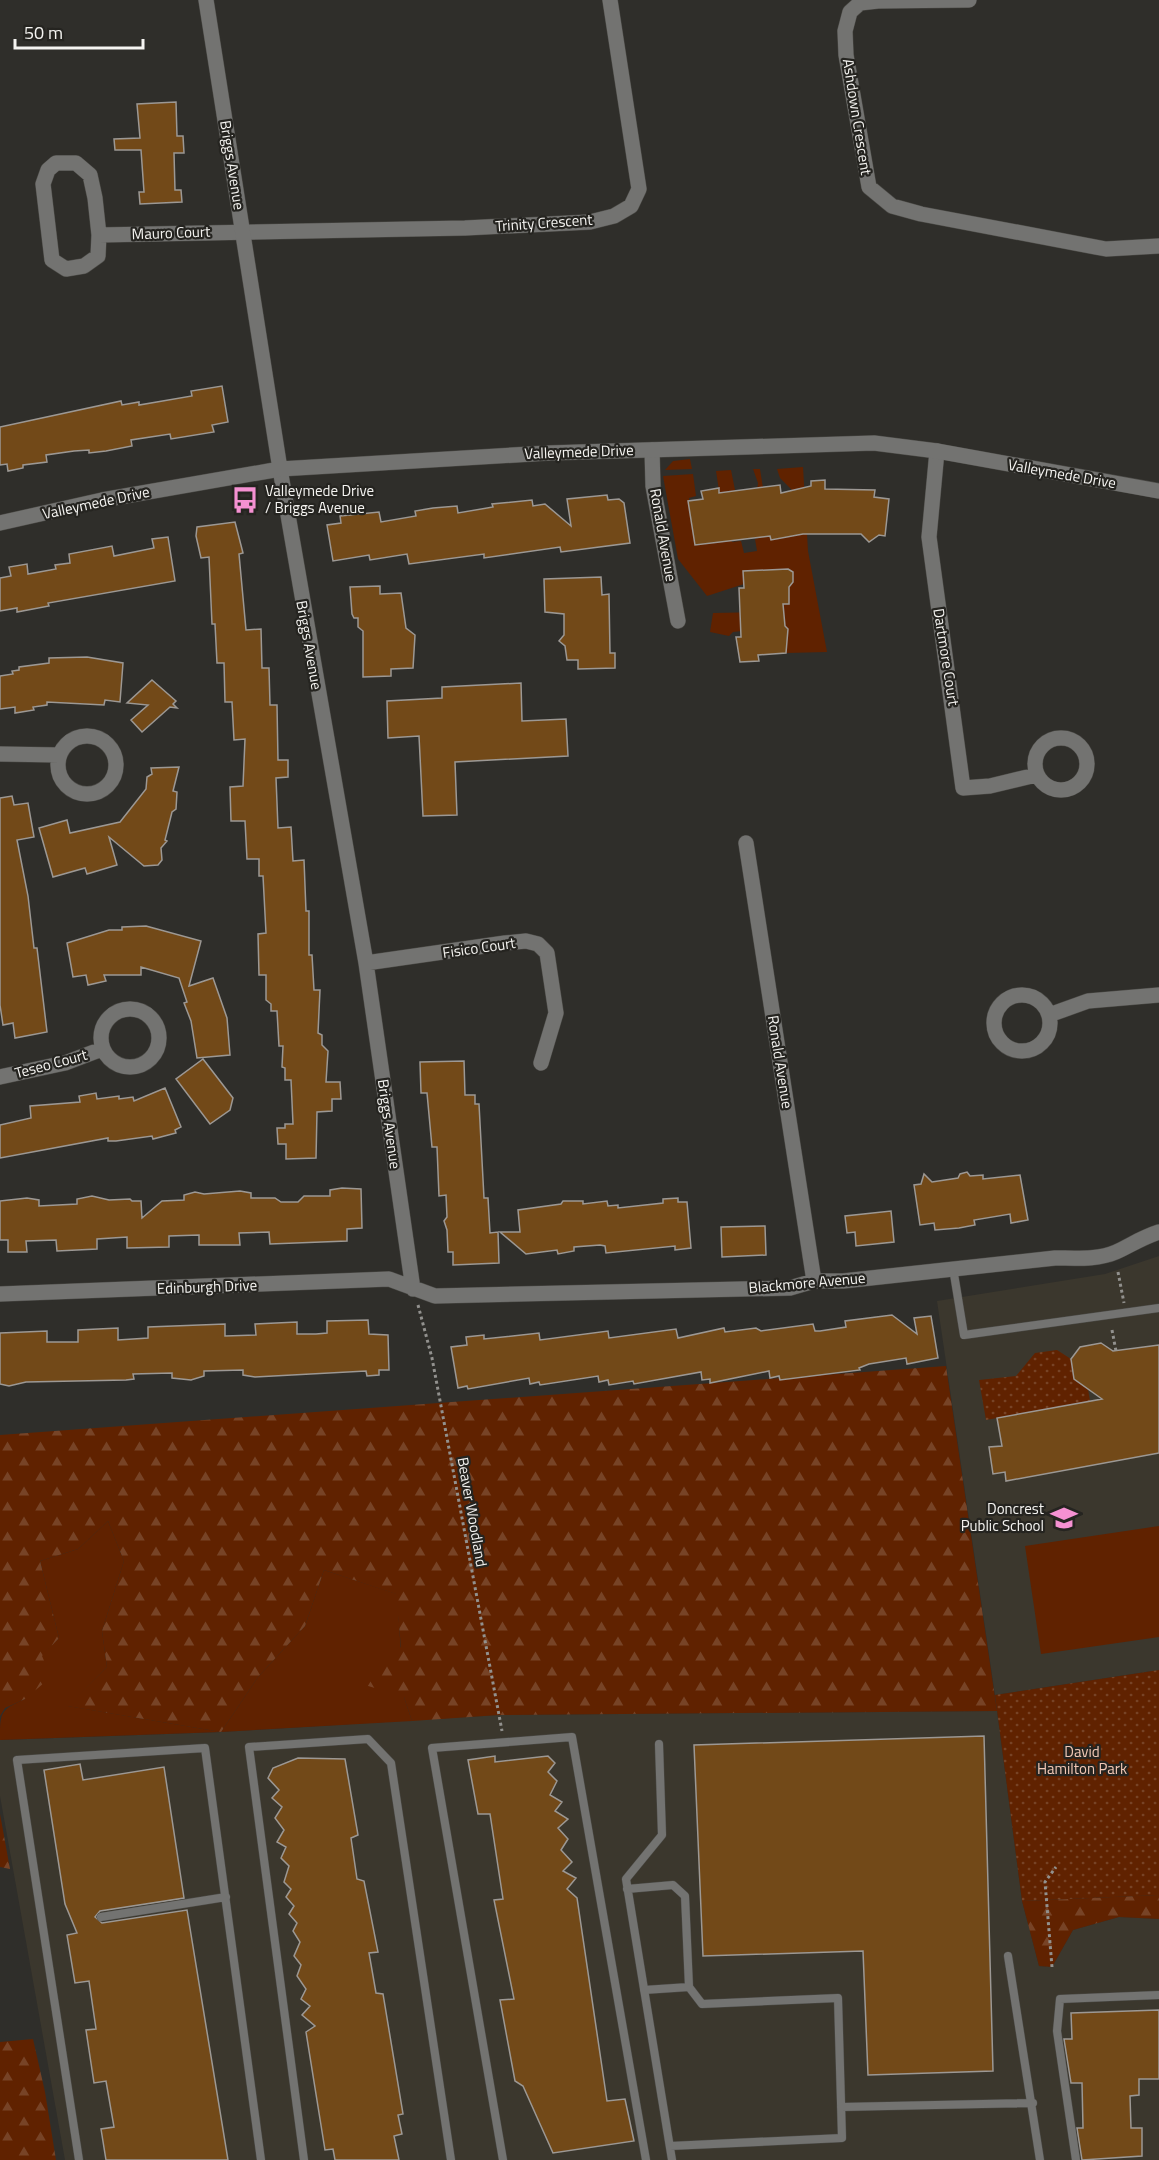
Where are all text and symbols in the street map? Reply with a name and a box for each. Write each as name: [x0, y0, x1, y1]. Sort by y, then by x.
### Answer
scale bar: [15, 12, 142, 50]
text: 50 m: [24, 19, 63, 46]
street label: Ashdown Crescent: [837, 57, 878, 177]
street label: Briggs Avenue: [214, 119, 251, 211]
street label: Trinity Crescent: [495, 208, 594, 237]
street label: Mauro Court: [131, 220, 211, 245]
street label: Valleymede Drive: [524, 438, 634, 465]
street label: Valleymede Drive: [1006, 453, 1118, 494]
place label: Valleymede Drive / Briggs Avenue: [265, 479, 374, 519]
street label: Valleymede Drive: [40, 480, 152, 525]
bus stop icon: Valleymede Drive / Briggs Avenue: [230, 485, 260, 515]
street label: Ronald Avenue: [644, 487, 683, 583]
street label: Briggs Avenue: [290, 598, 329, 691]
street label: Dartmore Court: [927, 607, 966, 708]
street label: Fisico Court: [441, 931, 518, 964]
street label: Ronald Avenue: [762, 1014, 799, 1110]
street label: Teseo Court: [12, 1043, 90, 1084]
street label: Briggs Avenue: [372, 1078, 407, 1170]
street label: Blackmore Avenue: [748, 1266, 866, 1299]
street label: Edinburgh Drive: [156, 1273, 257, 1300]
street label: Beaver Woodland: [452, 1455, 493, 1569]
place label: Doncrest Public School: [961, 1497, 1045, 1537]
school or university icon: Doncrest Public School: [1049, 1503, 1079, 1533]
park label: David Hamilton Park: [1037, 1740, 1127, 1780]

